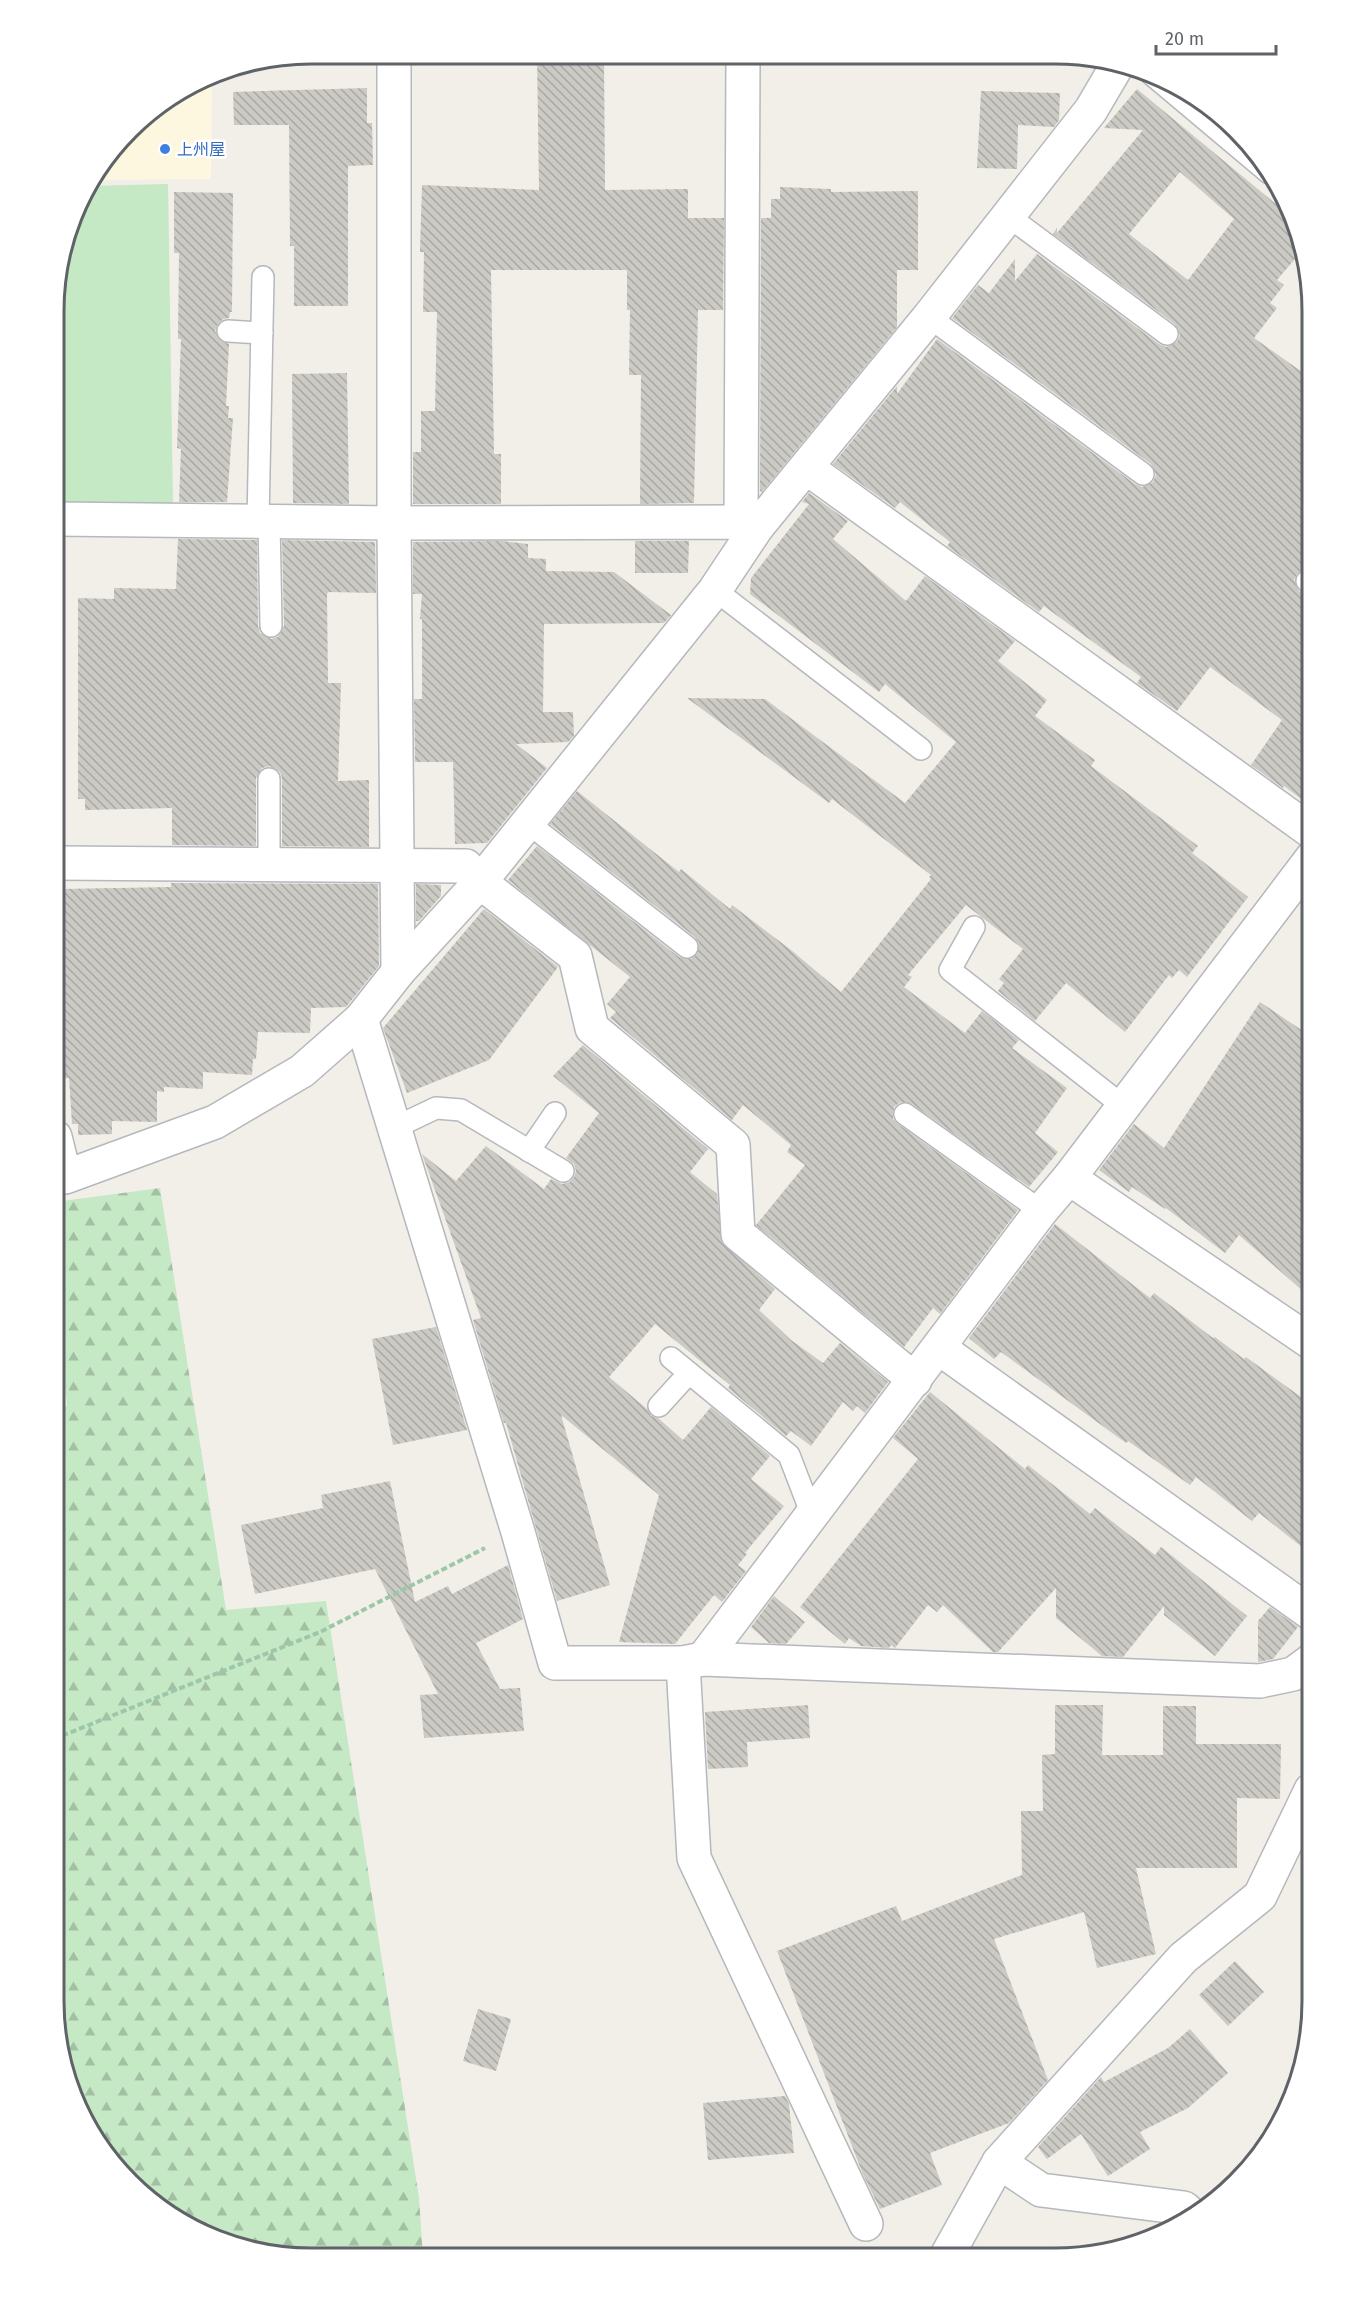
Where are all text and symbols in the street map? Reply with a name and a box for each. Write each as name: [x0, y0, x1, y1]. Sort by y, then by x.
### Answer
scale bar: [1156, 18, 1276, 56]
text: 20 m: [1165, 28, 1204, 50]
place label: 上州屋: [177, 140, 225, 159]
marker: 上州屋: [158, 142, 172, 156]

